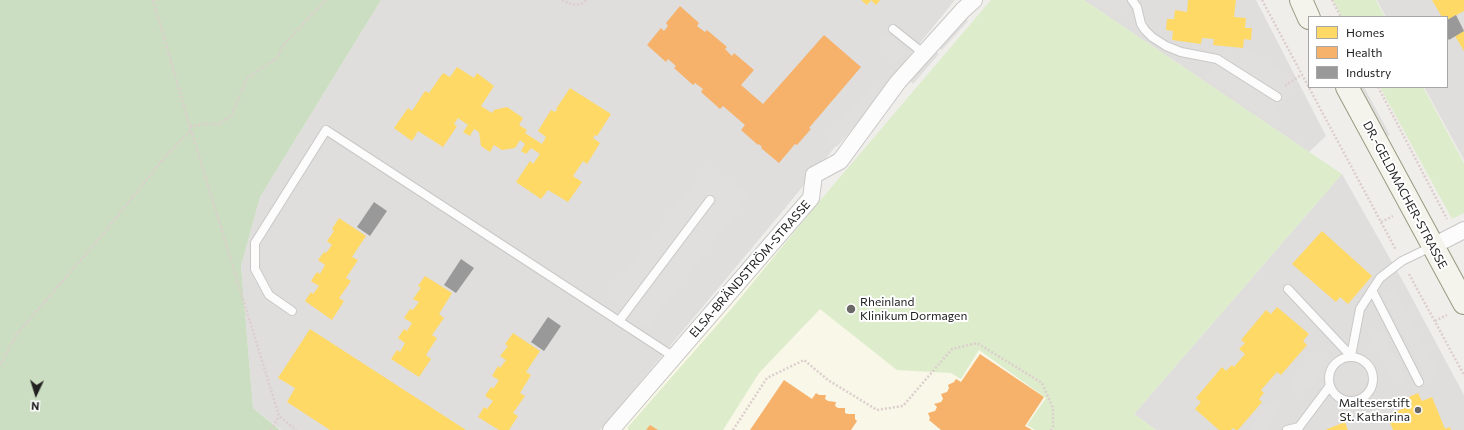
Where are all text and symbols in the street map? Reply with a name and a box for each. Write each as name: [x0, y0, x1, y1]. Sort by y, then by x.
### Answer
legend: [1308, 16, 1448, 88]
text: Homes: [1346, 25, 1384, 39]
text: Health: [1346, 45, 1382, 59]
text: Industry: [1346, 65, 1391, 79]
street label: DR.-GELDMACHER-STRASSE: [1360, 119, 1450, 271]
street label: ELSA-BRÄNDSTRÖM-STRASSE: [687, 198, 813, 340]
place label: Rheinland Klinikum Dormagen: [860, 295, 967, 323]
marker: Rheinland Klinikum Dormagen: [845, 303, 857, 315]
north arrow: [16, 374, 56, 414]
place label: Malteserstift St. Katharina: [1339, 396, 1410, 424]
text: N: [31, 400, 40, 413]
marker: Malteserstift St. Katharina: [1413, 405, 1423, 415]

